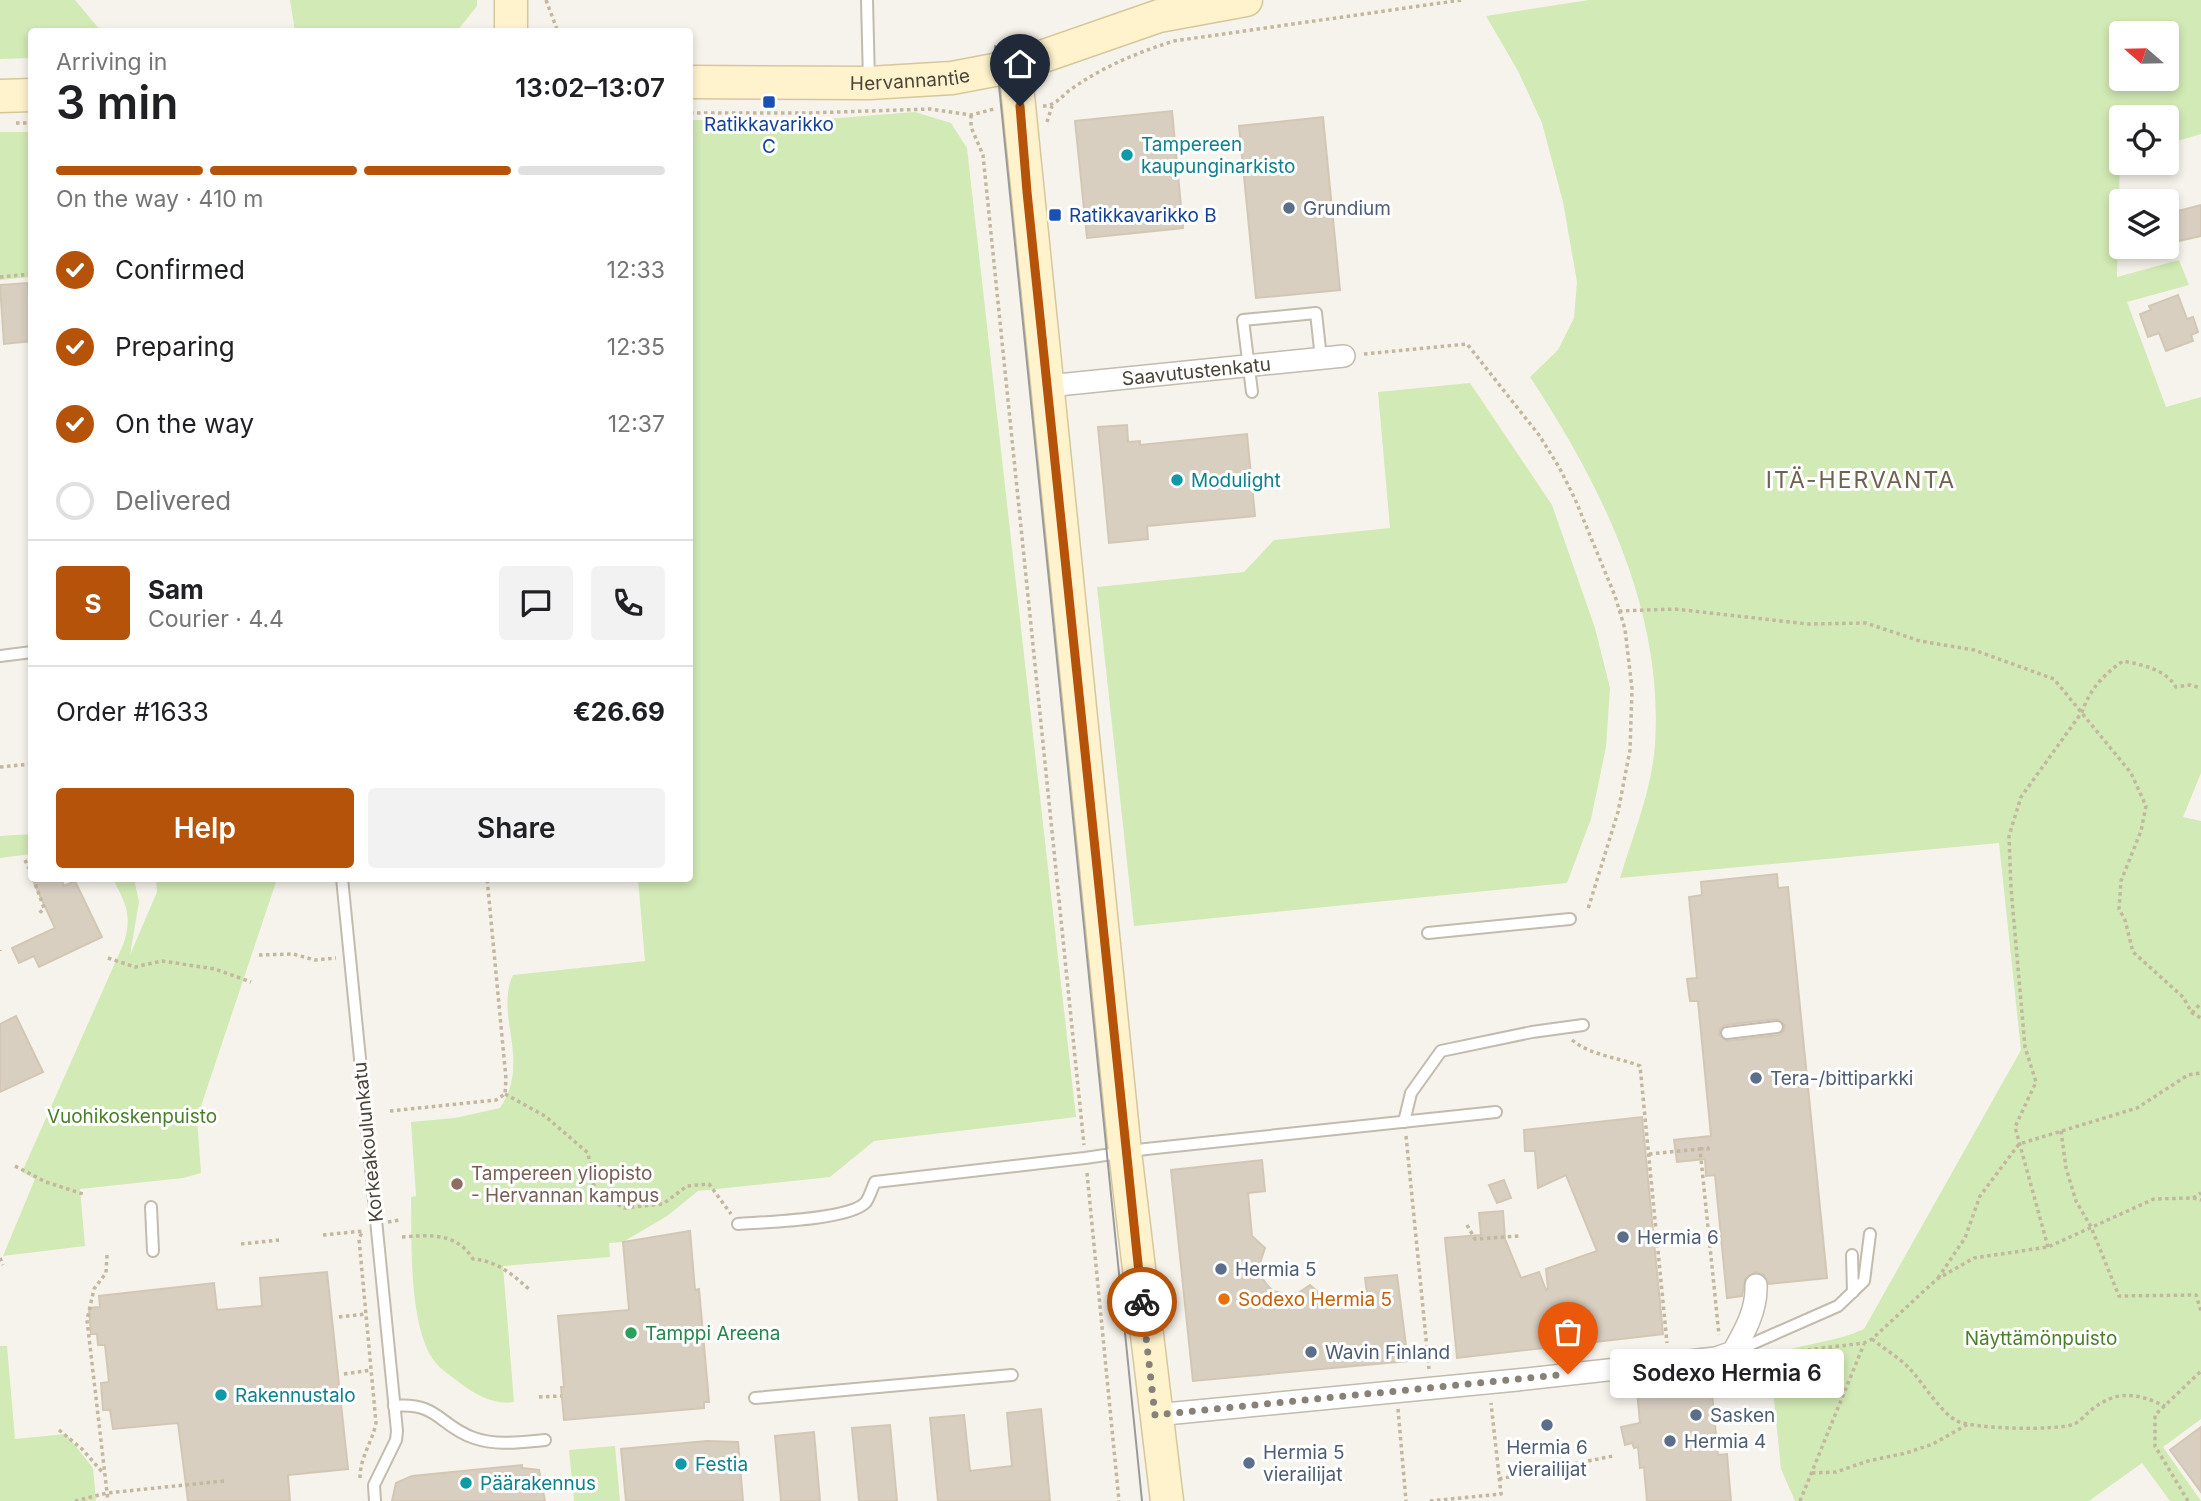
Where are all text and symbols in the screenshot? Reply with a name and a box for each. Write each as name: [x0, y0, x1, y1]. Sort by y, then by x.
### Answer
north arrow: [2109, 21, 2179, 91]
map controls: [2109, 21, 2179, 259]
pin: [990, 34, 1050, 106]
icon: home: [1001, 45, 1039, 83]
text: Arriving in: [56, 48, 167, 76]
street label: Hervannantie: [850, 63, 972, 95]
text: 13:02–13:07: [515, 72, 665, 103]
text: 3 min: [56, 74, 178, 130]
marker: Ratikkavarikko C: [761, 94, 777, 110]
button: locate: [2109, 105, 2179, 175]
place label: Ratikkavarikko C: [704, 113, 834, 158]
place label: Tampereen kaupunginarkisto: [1141, 133, 1296, 178]
marker: Tampereen kaupunginarkisto: [1119, 147, 1135, 163]
text: On the way · 410 m: [56, 185, 263, 213]
button: layers: [2109, 189, 2179, 259]
place label: Grundium: [1303, 197, 1391, 220]
marker: Grundium: [1281, 200, 1297, 216]
place label: Ratikkavarikko B: [1069, 204, 1217, 227]
marker: Ratikkavarikko B: [1047, 207, 1063, 223]
icon: check: [56, 251, 94, 289]
text: Confirmed: [115, 254, 245, 285]
text: 12:33: [607, 256, 665, 284]
icon: check: [56, 328, 94, 366]
text: Preparing: [115, 331, 235, 362]
text: 12:35: [607, 333, 665, 361]
street label: Saavutustenkatu: [1121, 352, 1272, 390]
icon: check: [56, 405, 94, 443]
text: On the way: [115, 408, 254, 439]
text: 12:37: [608, 410, 665, 438]
district label: ITÄ-HERVANTA: [1766, 466, 1956, 494]
place label: Modulight: [1191, 469, 1281, 492]
marker: Modulight: [1169, 472, 1185, 488]
text: Delivered: [115, 485, 231, 516]
button: chat: [499, 566, 573, 640]
button: phone: [591, 566, 665, 640]
text: Sam: [148, 574, 204, 605]
text: S: [84, 588, 102, 619]
text: Courier · 4.4: [148, 605, 284, 633]
text: Order #1633: [56, 696, 209, 727]
text: €26.69: [573, 696, 665, 727]
button: Help: [56, 788, 354, 868]
button: Share: [368, 788, 665, 868]
street label: Korkeakoulunkatu: [348, 1061, 388, 1223]
place label: Tera-/bittiparkki: [1770, 1067, 1913, 1090]
marker: Tera-/bittiparkki: [1748, 1070, 1764, 1086]
park label: Vuohikoskenpuisto: [47, 1105, 217, 1128]
place label: Tampereen yliopisto - Hervannan kampus: [471, 1162, 659, 1207]
marker: Tampereen yliopisto - Hervannan kampus: [449, 1176, 465, 1192]
place label: Hermia 6: [1637, 1226, 1719, 1249]
marker: Hermia 6: [1615, 1229, 1631, 1245]
place label: Hermia 5: [1235, 1258, 1316, 1281]
marker: Hermia 5: [1213, 1261, 1229, 1277]
courier: [1107, 1267, 1177, 1337]
icon: bike: [1123, 1283, 1161, 1321]
place label: Sodexo Hermia 5: [1238, 1288, 1392, 1311]
marker: Sodexo Hermia 5: [1216, 1291, 1232, 1307]
pin: [1538, 1302, 1598, 1374]
icon: bag: [1549, 1313, 1587, 1351]
place label: Tamppi Areena: [645, 1322, 780, 1345]
marker: Tamppi Areena: [623, 1325, 639, 1341]
park label: Näyttämönpuisto: [1965, 1327, 2117, 1350]
place label: Wavin Finland: [1325, 1341, 1450, 1364]
marker: Wavin Finland: [1303, 1344, 1319, 1360]
callout: Sodexo Hermia 6: [1610, 1350, 1844, 1398]
text: Sodexo Hermia 6: [1632, 1359, 1822, 1387]
place label: Rakennustalo: [235, 1384, 356, 1407]
marker: Rakennustalo: [213, 1387, 229, 1403]
place label: Sasken: [1710, 1404, 1775, 1427]
marker: Sasken: [1688, 1407, 1704, 1423]
marker: Hermia 6 vierailijat: [1539, 1417, 1555, 1433]
place label: Hermia 4: [1684, 1430, 1766, 1453]
marker: Hermia 4: [1662, 1433, 1678, 1449]
place label: Hermia 6 vierailijat: [1506, 1436, 1588, 1481]
place label: Hermia 5 vierailijat: [1263, 1441, 1344, 1486]
place label: Festia: [695, 1453, 748, 1476]
marker: Hermia 5 vierailijat: [1241, 1455, 1257, 1471]
marker: Festia: [673, 1456, 689, 1472]
place label: Päärakennus: [480, 1472, 596, 1495]
marker: Päärakennus: [458, 1475, 474, 1491]

